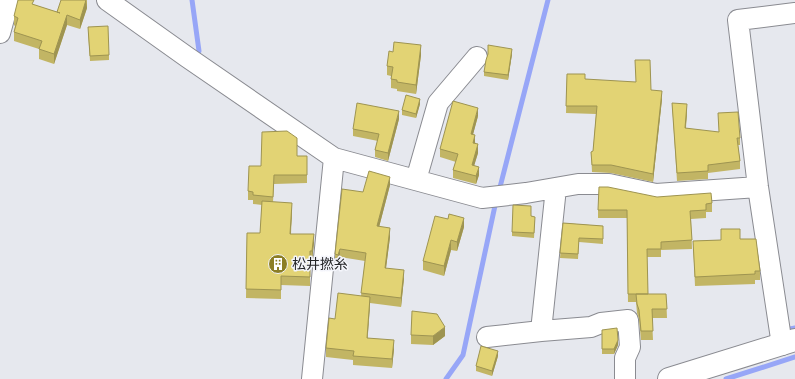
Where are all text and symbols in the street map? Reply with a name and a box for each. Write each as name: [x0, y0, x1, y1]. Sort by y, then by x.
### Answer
building icon: 松井撚糸: [267, 253, 289, 275]
place label: 松井撚糸: [292, 254, 348, 273]

